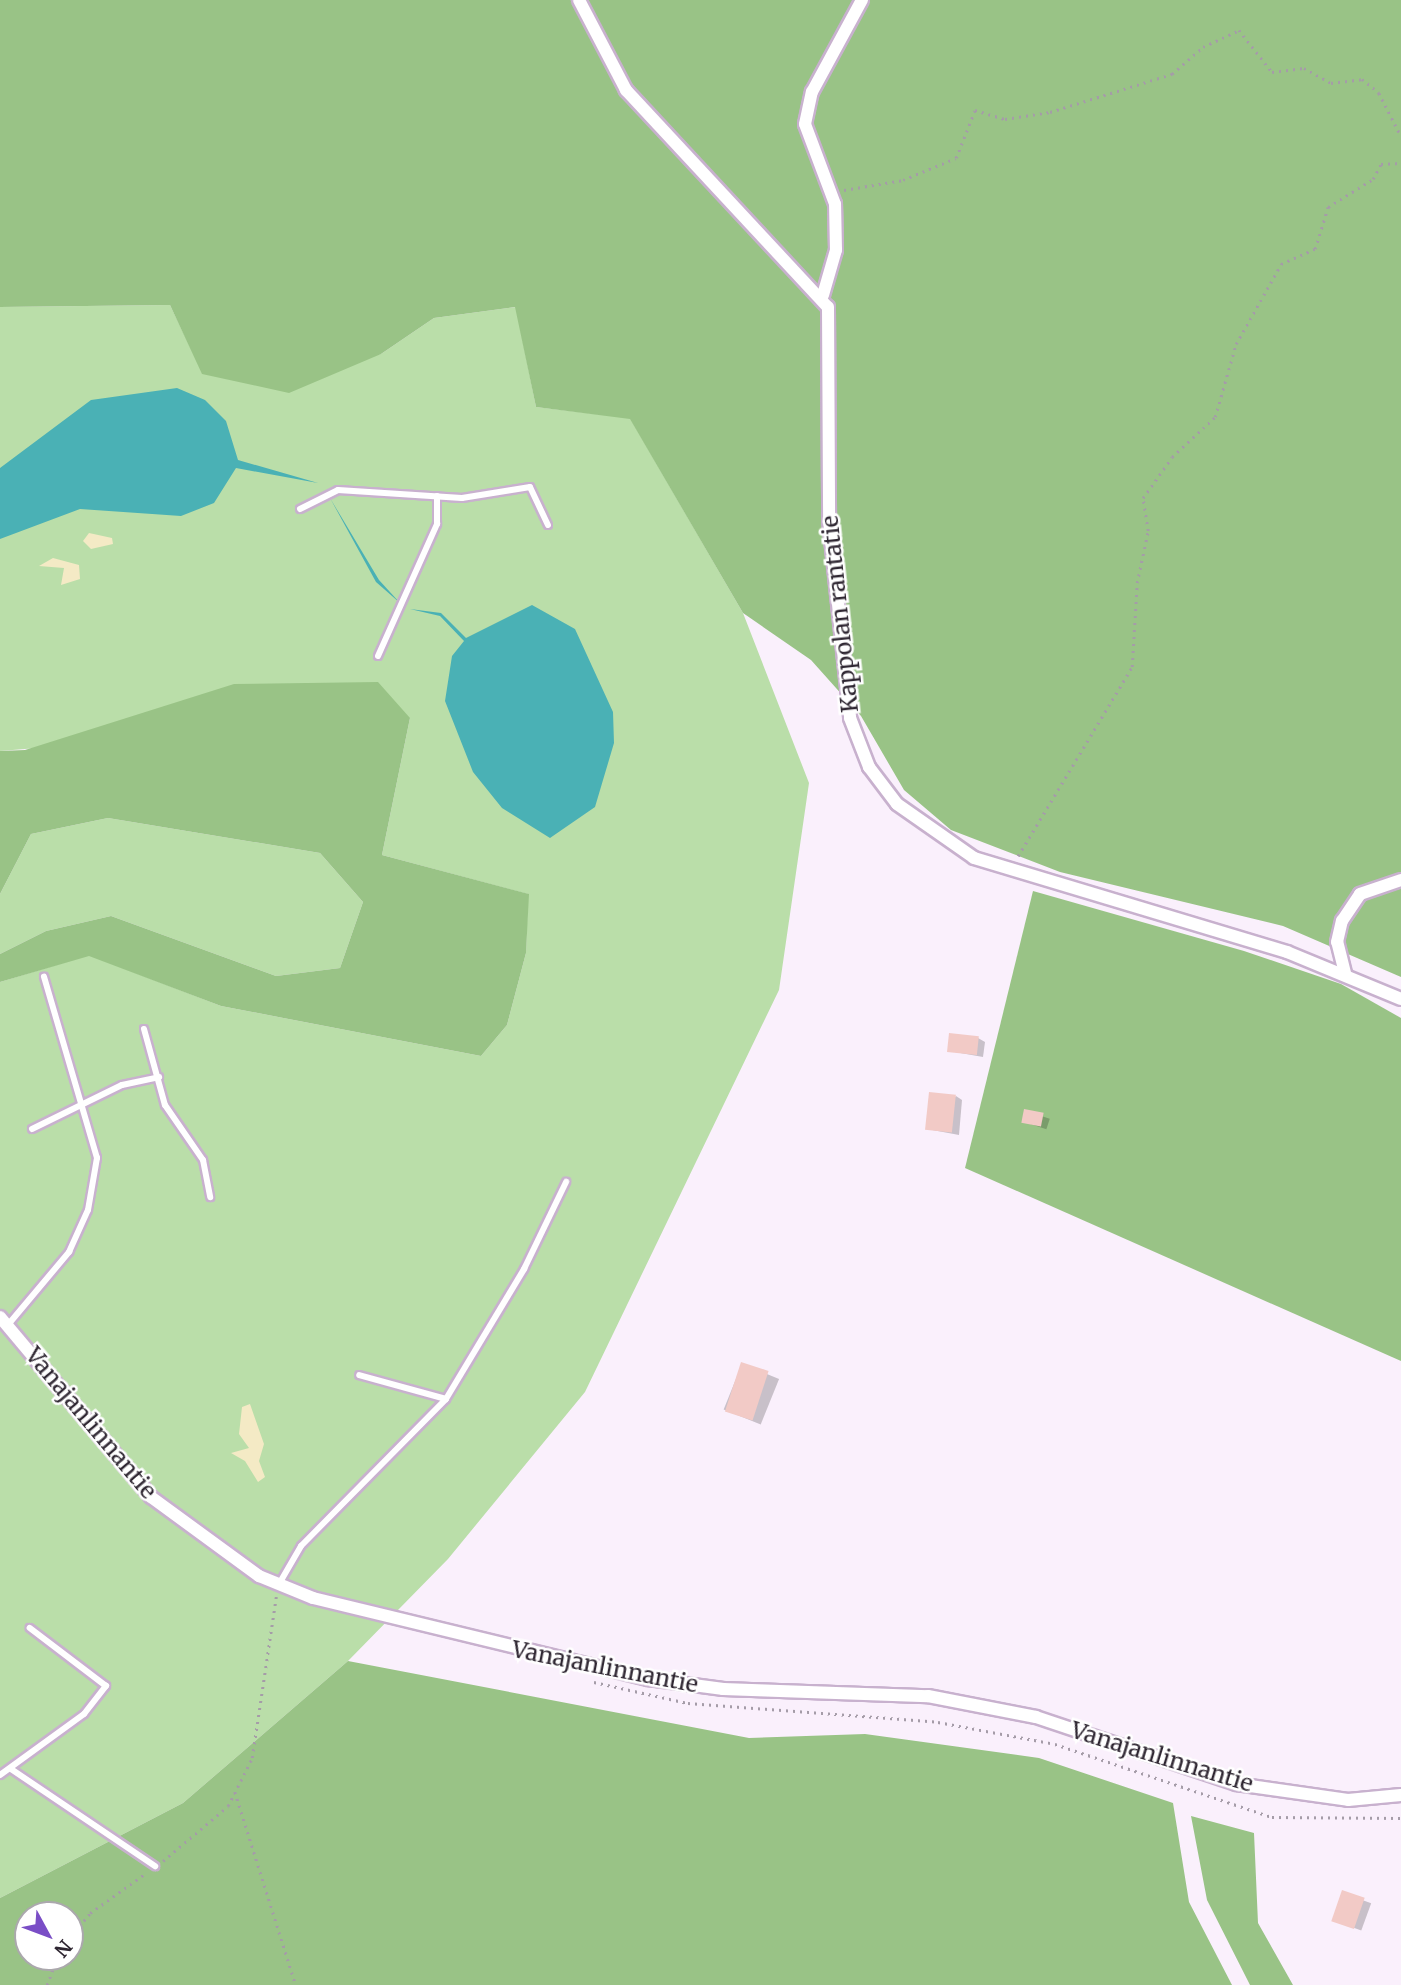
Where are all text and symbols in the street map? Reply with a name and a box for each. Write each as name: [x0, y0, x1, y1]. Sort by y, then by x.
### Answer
street label: Kappolan rantatie: [816, 514, 864, 714]
street label: Vanajanlinnantie: [20, 1342, 162, 1504]
street label: Vanajanlinnantie: [510, 1635, 700, 1699]
street label: Vanajanlinnantie: [1068, 1716, 1256, 1798]
north arrow: [14, 1901, 84, 1971]
text: N: [49, 1935, 77, 1962]

